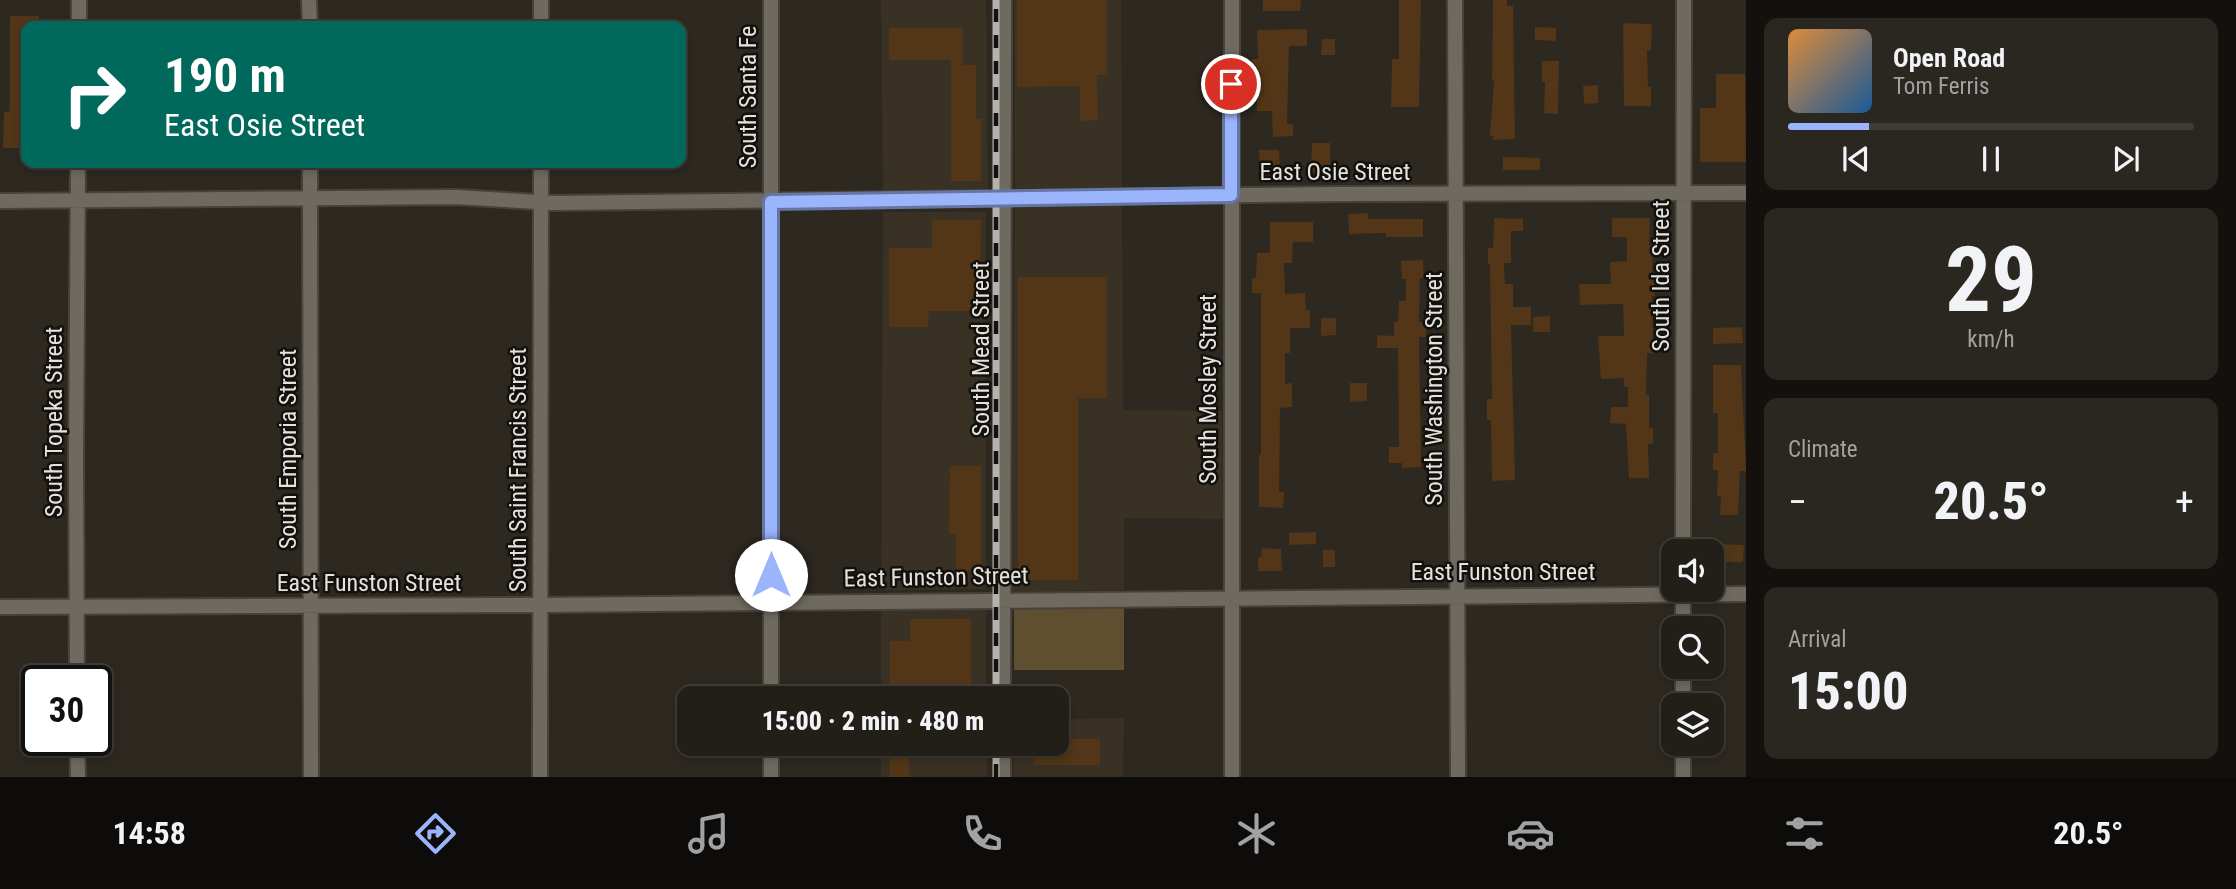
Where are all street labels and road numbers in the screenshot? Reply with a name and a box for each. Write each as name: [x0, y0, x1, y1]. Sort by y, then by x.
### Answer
street label: South Santa Fe: [734, 26, 762, 168]
street label: East Osie Street: [1260, 158, 1410, 186]
street label: South Ida Street: [1647, 200, 1675, 352]
street label: South Mead Street: [967, 262, 995, 436]
street label: South Washington Street: [1420, 272, 1448, 506]
street label: South Mosley Street: [1194, 294, 1222, 484]
street label: South Topeka Street: [40, 327, 68, 517]
street label: South Saint Francis Street: [504, 348, 532, 592]
street label: South Emporia Street: [274, 349, 302, 549]
street label: East Funston Street: [1411, 558, 1595, 586]
street label: East Funston Street: [843, 561, 1029, 593]
street label: East Funston Street: [277, 569, 461, 597]

